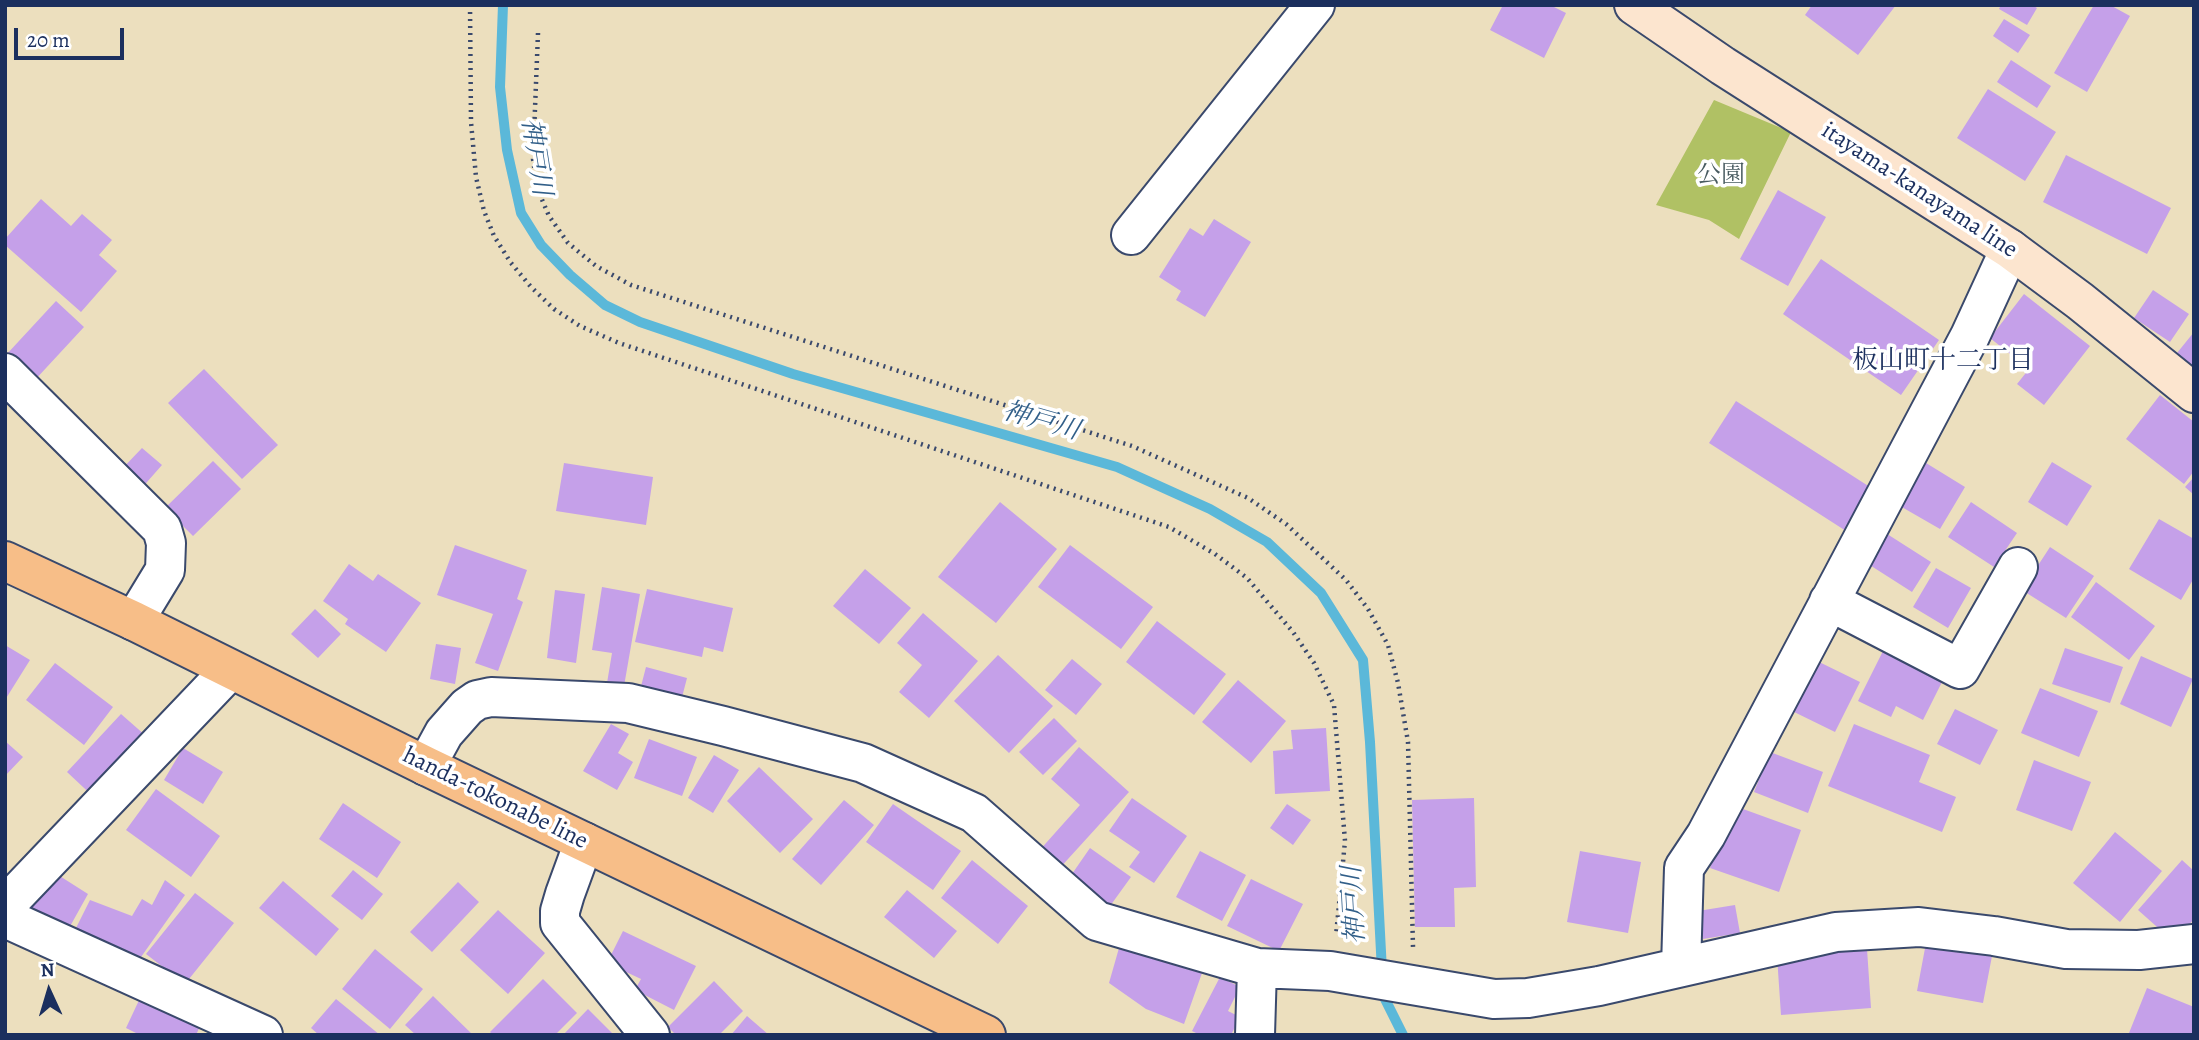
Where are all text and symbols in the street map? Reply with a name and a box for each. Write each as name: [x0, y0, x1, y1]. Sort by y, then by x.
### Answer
scale bar: [18, 14, 128, 58]
text: 20 m: [27, 26, 70, 54]
water label: 神戸川: [513, 116, 557, 198]
street label: itayama-kanayama line: [1816, 117, 2022, 265]
park label: 公園: [1697, 162, 1745, 190]
district label: 板山町十二丁目: [1852, 346, 2034, 378]
water label: 神戸川: [999, 396, 1083, 448]
street label: handa-tokonabe line: [398, 742, 592, 856]
water label: 神戸川: [1337, 865, 1373, 945]
north arrow: [14, 956, 84, 1026]
text: N: [40, 957, 55, 984]

